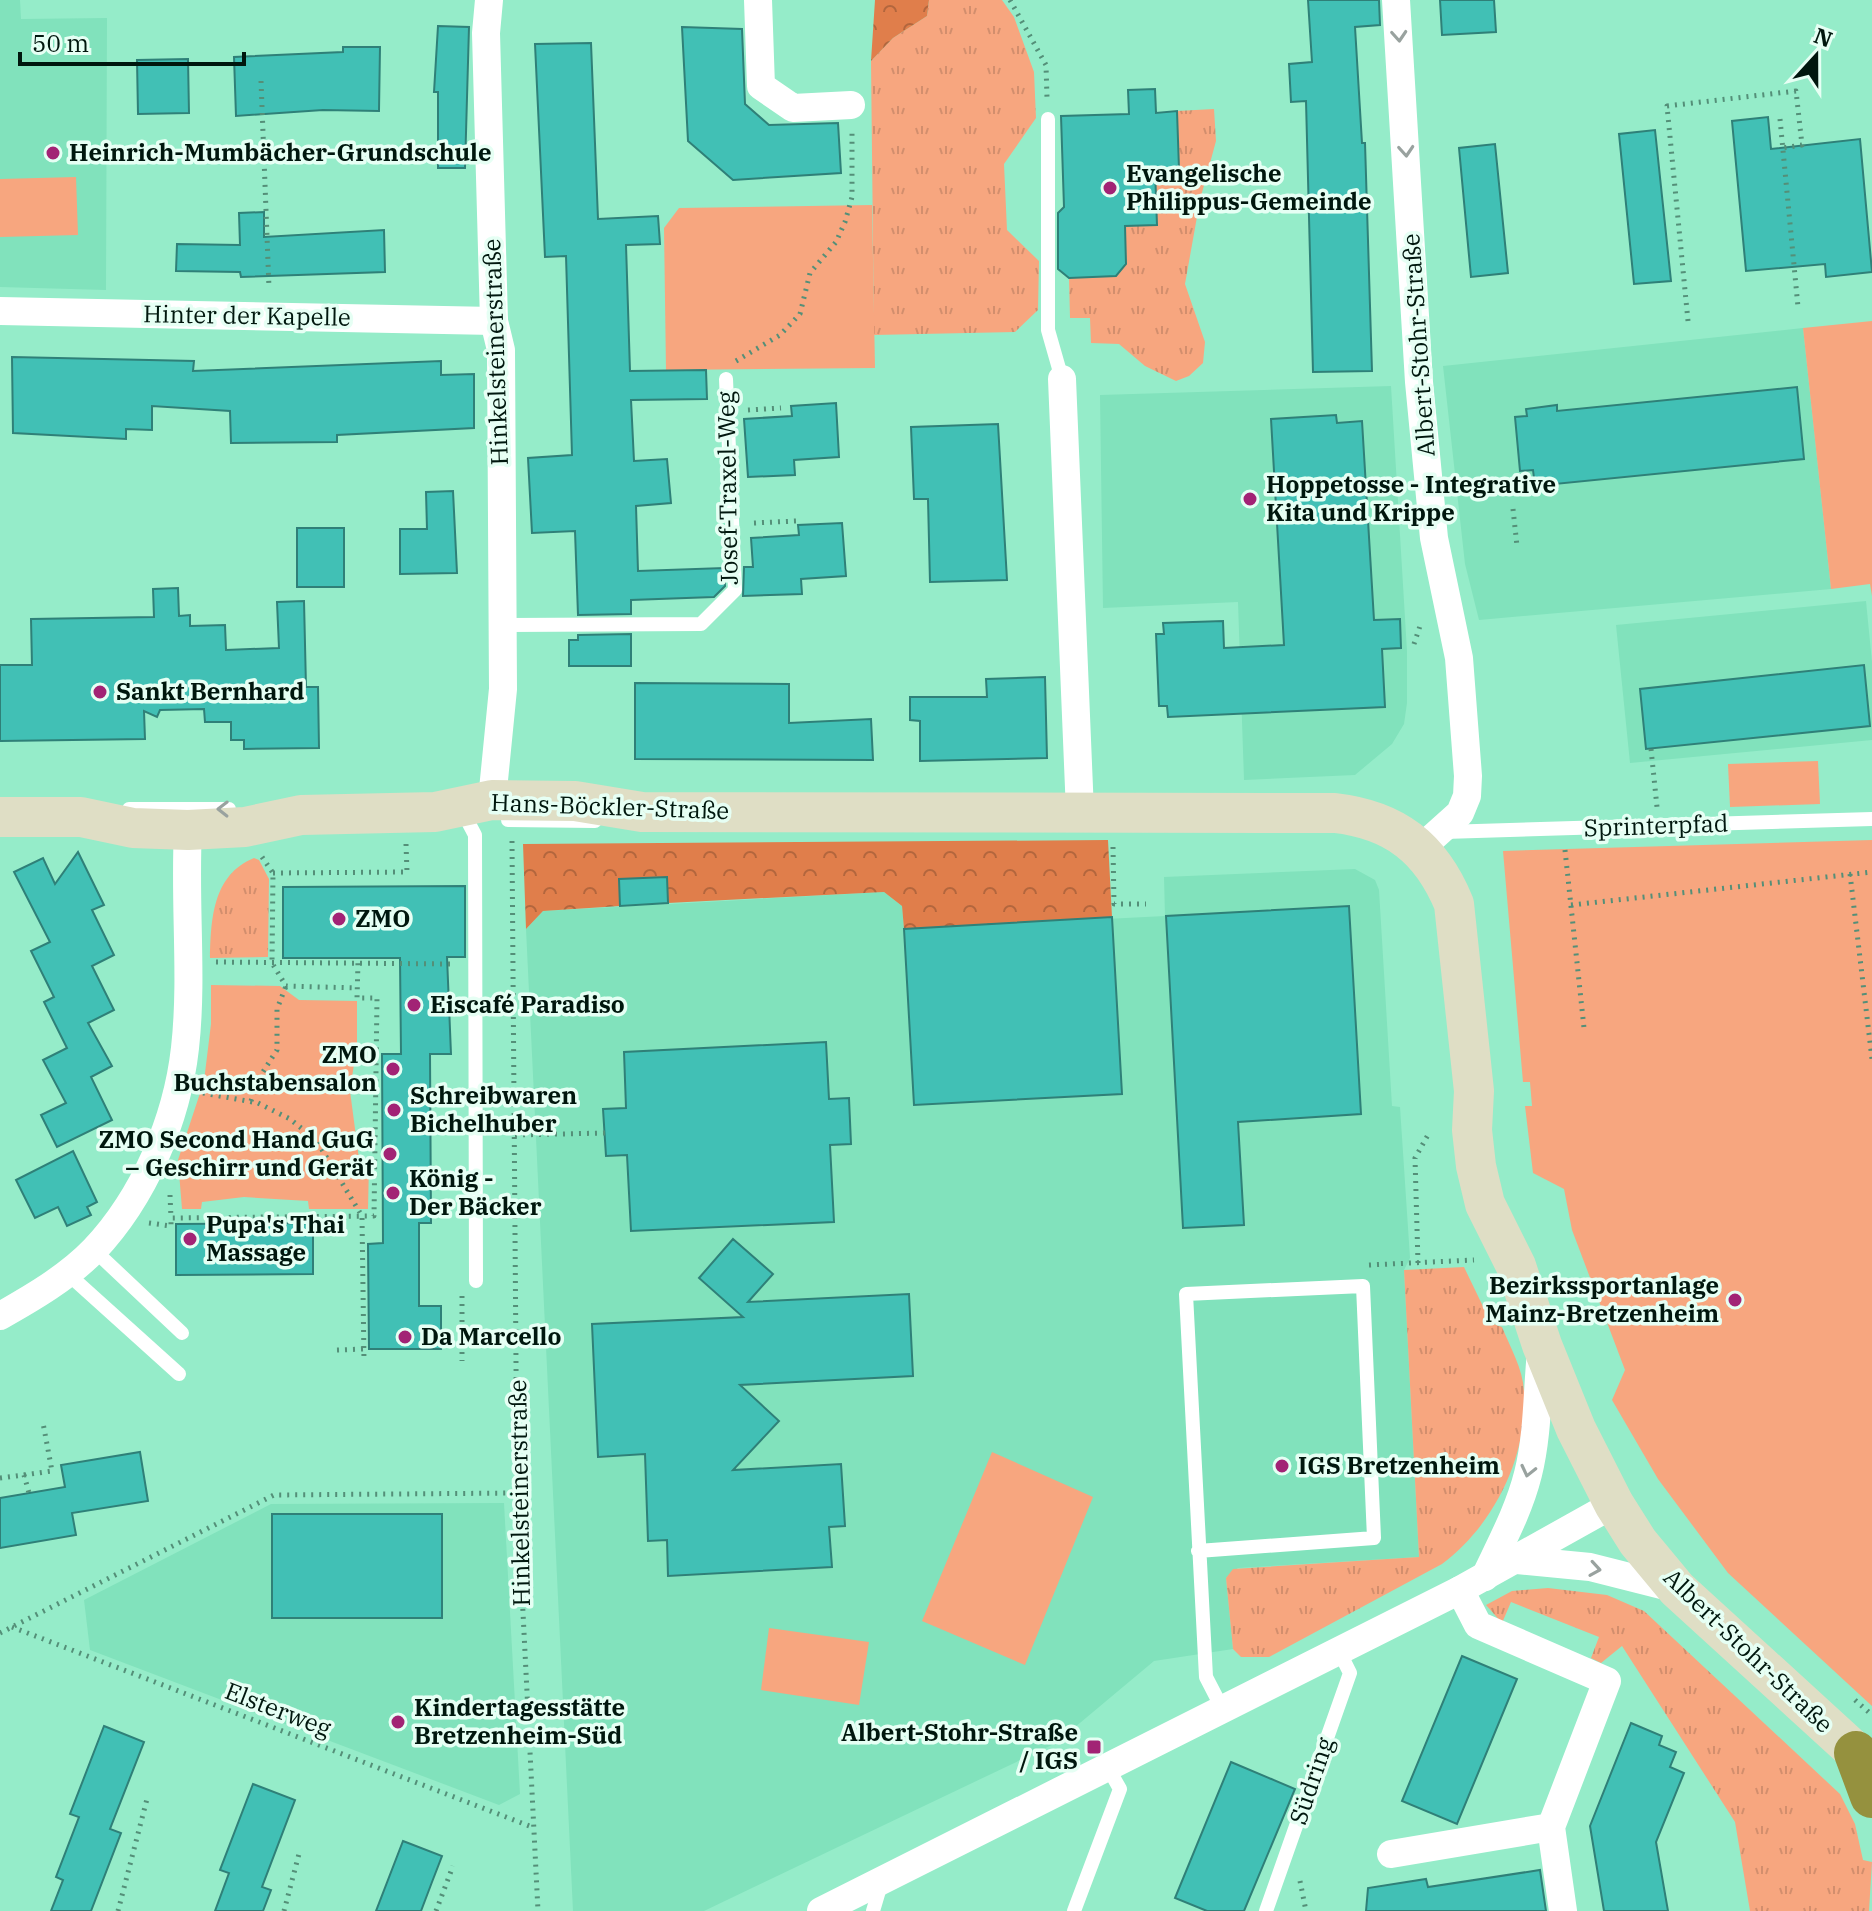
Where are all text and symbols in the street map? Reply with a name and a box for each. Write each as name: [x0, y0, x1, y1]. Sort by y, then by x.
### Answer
scale bar: [20, 16, 244, 66]
north arrow: [1776, 16, 1856, 96]
text: N: [1810, 20, 1837, 54]
text: 50 m: [32, 27, 89, 59]
one-way arrow: [1390, 31, 1407, 43]
place label: Heinrich-Mumbächer-Grundschule: [69, 136, 491, 168]
marker: Heinrich-Mumbächer-Grundschule: [44, 144, 62, 162]
one-way arrow: [1397, 145, 1414, 158]
place label: Evangelische Philippus-Gemeinde: [1126, 157, 1372, 217]
marker: Evangelische Philippus-Gemeinde: [1101, 179, 1119, 197]
street label: Albert-Stohr-Straße: [1394, 232, 1442, 458]
street label: Hinkelsteinerstraße: [475, 238, 515, 466]
street label: Hinter der Kapelle: [143, 297, 351, 333]
street label: Josef-Traxel-Weg: [709, 391, 745, 585]
place label: Hoppetosse - Integrative Kita und Krippe: [1266, 468, 1556, 528]
marker: Hoppetosse - Integrative Kita und Krippe: [1241, 490, 1259, 508]
place label: Sankt Bernhard: [116, 675, 304, 707]
marker: Sankt Bernhard: [91, 683, 109, 701]
street label: Hans-Böckler-Straße: [490, 786, 730, 826]
one-way arrow: [216, 800, 229, 818]
street label: Sprinterpfad: [1583, 806, 1729, 844]
place label: ZMO: [355, 902, 410, 934]
marker: ZMO: [330, 910, 348, 928]
place label: Eiscafé Paradiso: [430, 988, 625, 1020]
marker: Eiscafé Paradiso: [405, 996, 423, 1014]
place label: ZMO Buchstabensalon: [173, 1038, 377, 1098]
marker: ZMO Buchstabensalon: [384, 1060, 402, 1078]
place label: Schreibwaren Bichelhuber: [410, 1079, 577, 1139]
marker: Schreibwaren Bichelhuber: [385, 1101, 403, 1119]
place label: ZMO Second Hand GuG – Geschirr und Gerät: [98, 1123, 374, 1183]
marker: ZMO Second Hand GuG – Geschirr und Gerät: [381, 1145, 399, 1163]
place label: König - Der Bäcker: [409, 1162, 542, 1222]
marker: König - Der Bäcker: [384, 1184, 402, 1202]
place label: Pupa's Thai Massage: [206, 1208, 345, 1268]
marker: Pupa's Thai Massage: [181, 1230, 199, 1248]
place label: Bezirkssportanlage Mainz-Bretzenheim: [1485, 1269, 1719, 1329]
marker: Bezirkssportanlage Mainz-Bretzenheim: [1726, 1291, 1744, 1309]
place label: Da Marcello: [421, 1320, 561, 1352]
marker: Da Marcello: [396, 1328, 414, 1346]
street label: Hinkelsteinerstraße: [501, 1379, 537, 1607]
place label: IGS Bretzenheim: [1298, 1449, 1500, 1481]
marker: IGS Bretzenheim: [1273, 1457, 1291, 1475]
one-way arrow: [1520, 1464, 1537, 1477]
one-way arrow: [1588, 1559, 1602, 1576]
street label: Albert-Stohr-Straße: [1657, 1561, 1840, 1739]
street label: Elsterweg: [221, 1674, 336, 1744]
place label: Kindertagesstätte Bretzenheim-Süd: [414, 1691, 625, 1751]
marker: Kindertagesstätte Bretzenheim-Süd: [389, 1713, 407, 1731]
place label: Albert-Stohr-Straße / IGS: [841, 1716, 1078, 1776]
street label: Südring: [1281, 1733, 1341, 1829]
marker: Albert-Stohr-Straße / IGS: [1085, 1738, 1103, 1756]

